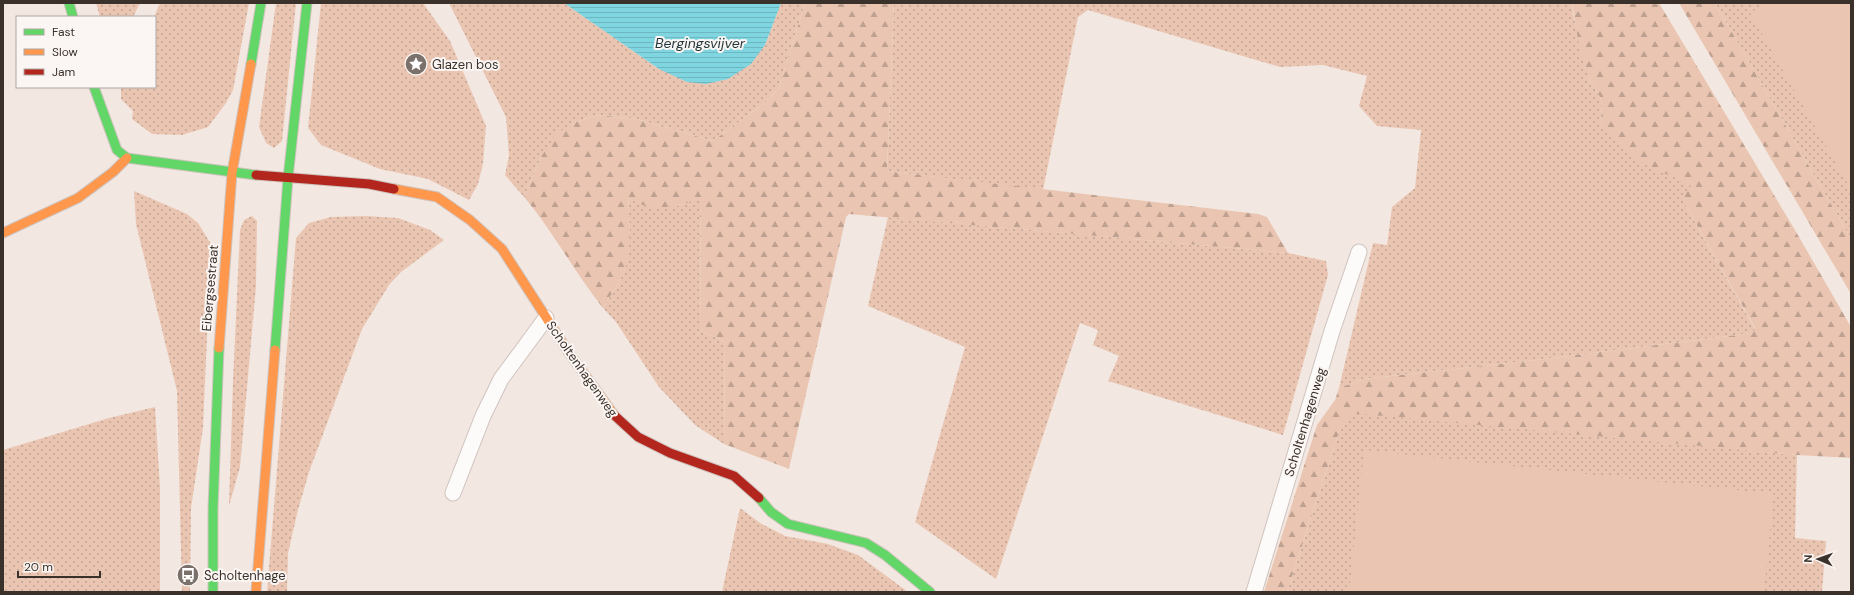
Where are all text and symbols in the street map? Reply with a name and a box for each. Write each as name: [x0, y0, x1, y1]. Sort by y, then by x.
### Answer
legend: [16, 16, 156, 88]
text: Fast: [52, 24, 75, 40]
water label: Bergingsvijver: [655, 34, 746, 52]
text: Slow: [52, 44, 78, 60]
place icon: Glazen bos: [403, 51, 429, 77]
place label: Glazen bos: [432, 56, 498, 73]
text: Jam: [52, 64, 75, 80]
street label: Eibergsestraat: [198, 244, 222, 332]
street label: Scholtenhagenweg: [542, 318, 622, 420]
street label: Scholtenhagenweg: [1280, 365, 1330, 479]
north arrow: [1798, 539, 1838, 579]
scale bar: [18, 553, 100, 579]
text: N: [1801, 554, 1815, 563]
text: 20 m: [24, 559, 53, 575]
bus stop icon: Scholtenhage: [175, 562, 201, 588]
place label: Scholtenhage: [204, 567, 286, 584]

